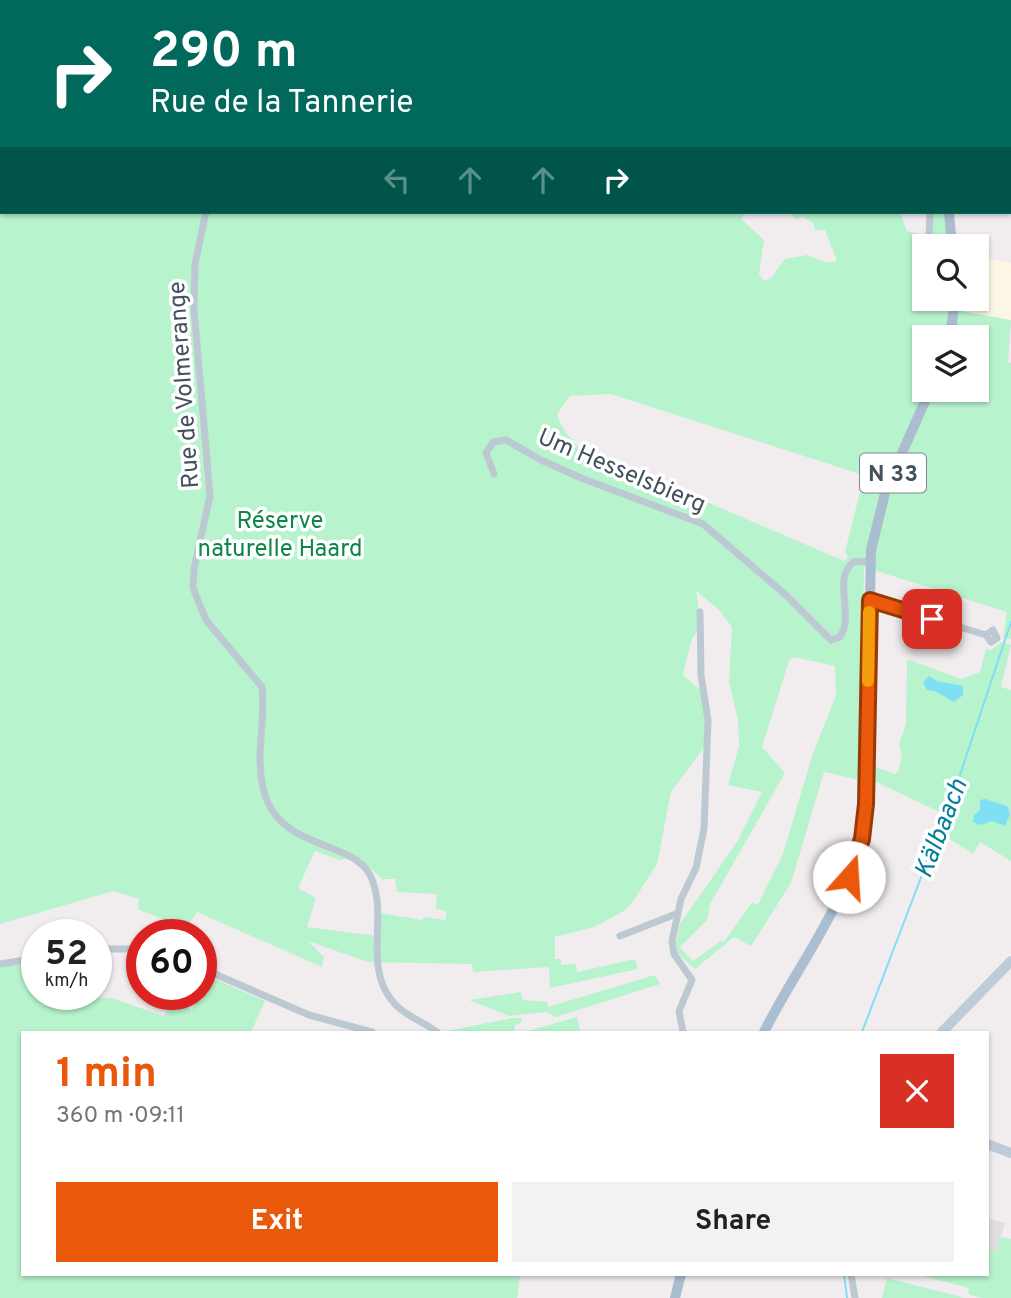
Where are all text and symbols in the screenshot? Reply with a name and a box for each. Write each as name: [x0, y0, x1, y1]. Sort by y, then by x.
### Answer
text: 290 m: [150, 23, 298, 85]
icon: right: [35, 28, 126, 119]
text: Rue de la Tannerie: [150, 84, 414, 124]
icon: left: [378, 161, 416, 199]
icon: ahead: [451, 161, 489, 199]
icon: ahead: [524, 161, 562, 199]
icon: right: [597, 161, 635, 199]
map controls: [912, 234, 989, 402]
button: search: [912, 234, 989, 311]
street label: Rue de Volmerange: [163, 280, 207, 489]
button: layers: [912, 325, 989, 402]
street label: Um Hesselsbierg: [533, 423, 710, 521]
road number: N 33: [860, 453, 926, 492]
park label: Réserve naturelle Haard: [198, 507, 362, 565]
pin: [902, 589, 962, 649]
icon: arrive: [913, 600, 951, 638]
water label: Kälbaach: [908, 775, 976, 883]
position arrow: [812, 840, 886, 914]
speed limit sign: 60: [126, 919, 217, 1010]
text: 52: [45, 933, 88, 977]
text: km/h: [45, 970, 88, 993]
text: 1 min: [56, 1049, 157, 1102]
button: close: [880, 1054, 954, 1128]
text: 360 m · 09:11: [56, 1102, 185, 1131]
button: Exit: [56, 1182, 498, 1262]
button: Share: [512, 1182, 954, 1262]

